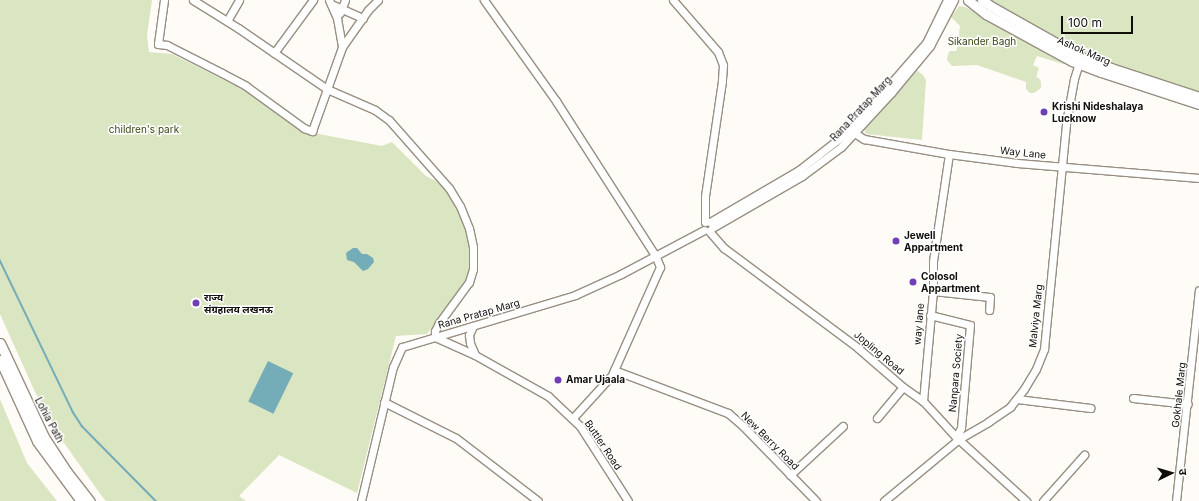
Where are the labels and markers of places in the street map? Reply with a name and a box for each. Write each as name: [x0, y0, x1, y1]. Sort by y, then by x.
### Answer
place label: Krishi Nideshalaya Lucknow: [1052, 100, 1143, 124]
marker: Krishi Nideshalaya Lucknow: [1039, 107, 1049, 117]
place label: Jewell Appartment: [904, 229, 963, 252]
marker: Jewell Appartment: [891, 236, 901, 246]
place label: Colosol Appartment: [921, 270, 980, 294]
marker: Colosol Appartment: [908, 277, 918, 287]
place label: राज्य संग्रहालय लखनऊ: [204, 291, 273, 314]
marker: राज्य संग्रहालय लखनऊ: [191, 298, 201, 308]
place label: Amar Ujaala: [566, 374, 625, 386]
marker: Amar Ujaala: [553, 375, 563, 385]

